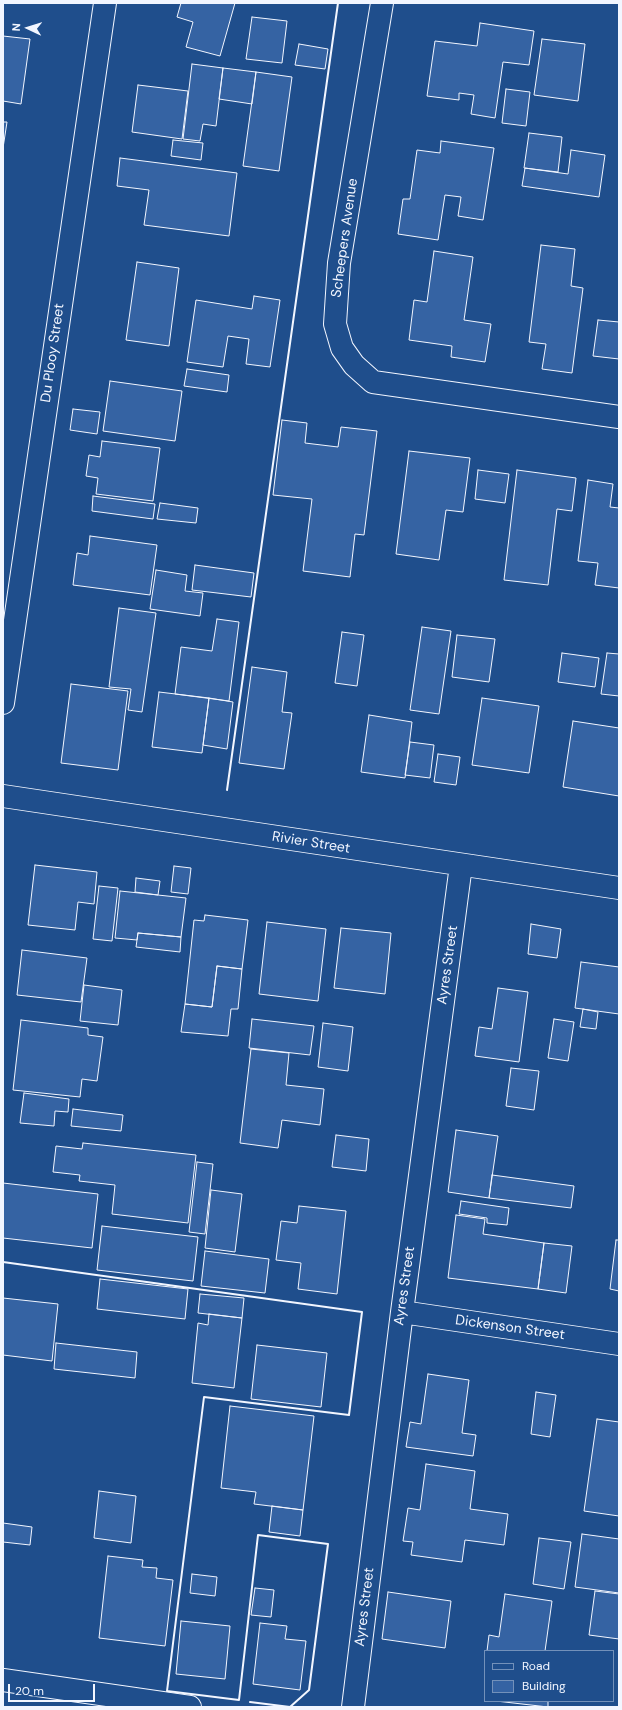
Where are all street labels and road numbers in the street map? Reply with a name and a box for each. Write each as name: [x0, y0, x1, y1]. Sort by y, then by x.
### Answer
street label: Scheepers Avenue: [328, 177, 362, 299]
street label: Du Plooy Street: [38, 302, 68, 404]
street label: Rivier Street: [271, 829, 351, 857]
street label: Ayres Street: [434, 924, 462, 1006]
street label: Ayres Street: [391, 1245, 419, 1327]
street label: Dickenson Street: [454, 1312, 566, 1344]
street label: Ayres Street: [352, 1567, 378, 1647]

